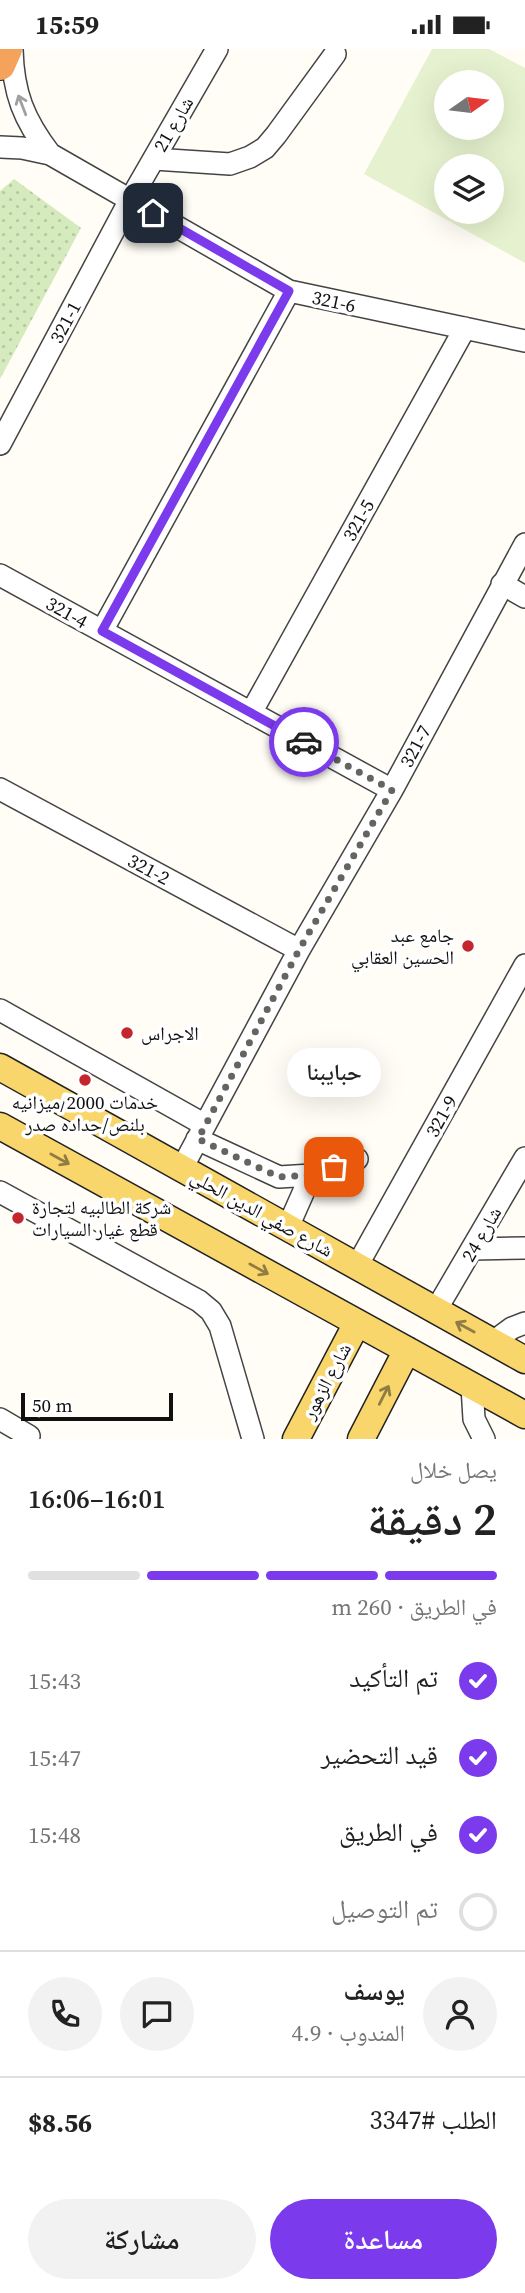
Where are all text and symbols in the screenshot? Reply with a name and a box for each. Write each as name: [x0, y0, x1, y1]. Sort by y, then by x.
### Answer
text: 15:59: [35, 7, 99, 43]
north arrow: [434, 70, 504, 140]
map controls: [434, 70, 504, 224]
street label: شارع 21: [147, 92, 199, 156]
one-way arrow: [14, 95, 27, 116]
button: layers: [434, 154, 504, 224]
pin: [123, 183, 183, 243]
icon: home: [134, 194, 172, 232]
street label: 321-6: [310, 284, 358, 318]
street label: 321-1: [43, 296, 87, 348]
street label: 321-5: [336, 494, 380, 546]
street label: 321-4: [41, 590, 93, 634]
courier: [269, 707, 339, 777]
street label: 321-7: [393, 720, 437, 772]
icon: car: [285, 723, 323, 761]
street label: 321-2: [123, 847, 175, 891]
place label: جامع عبد الحسين العقابي: [351, 922, 454, 973]
marker: جامع عبد الحسين العقابي: [460, 938, 476, 954]
place label: الاجراس: [141, 1020, 199, 1046]
marker: الاجراس: [119, 1025, 135, 1041]
callout: حبايبنا: [287, 1048, 381, 1097]
text: حبايبنا: [306, 1056, 362, 1088]
marker: خدمات 2000/ميزانيه بلنص/حداده صدر: [77, 1072, 93, 1088]
place label: خدمات 2000/ميزانيه بلنص/حداده صدر: [12, 1089, 158, 1137]
street label: 321-9: [419, 1090, 463, 1142]
pin: [304, 1137, 364, 1197]
icon: bag: [315, 1148, 353, 1186]
one-way arrow: [49, 1153, 70, 1166]
street label: شارع صفي الدين الحلي: [185, 1163, 338, 1265]
place label: شركة الطالبيه لتجارة قطع غيار السيارات: [32, 1194, 171, 1242]
street label: شارع 24: [455, 1202, 507, 1266]
marker: شركة الطالبيه لتجارة قطع غيار السيارات: [10, 1210, 26, 1226]
one-way arrow: [248, 1263, 269, 1276]
one-way arrow: [456, 1320, 476, 1334]
street label: شارع الزهور: [295, 1338, 357, 1424]
one-way arrow: [378, 1385, 392, 1405]
scale bar: [21, 1390, 173, 1422]
text: 50 m: [32, 1392, 73, 1418]
text: يصل خلال: [410, 1454, 497, 1486]
text: 16:01–16:06: [28, 1481, 165, 1517]
text: 2 دقيقة: [367, 1487, 497, 1550]
text: في الطريق · 260 m: [331, 1591, 497, 1623]
text: تم التأكيد: [349, 1660, 438, 1696]
icon: check: [459, 1662, 497, 1700]
text: 15:43: [28, 1665, 81, 1697]
text: قيد التحضير: [321, 1737, 438, 1773]
icon: check: [459, 1739, 497, 1777]
text: 15:47: [28, 1742, 81, 1774]
text: في الطريق: [339, 1814, 438, 1850]
icon: check: [459, 1816, 497, 1854]
text: 15:48: [28, 1819, 81, 1851]
text: تم التوصيل: [331, 1891, 438, 1927]
text: يوسف: [344, 1973, 405, 2009]
button: phone: [28, 1977, 102, 2051]
button: chat: [120, 1977, 194, 2051]
button: person: [423, 1977, 497, 2051]
text: المندوب · 4.9: [291, 2017, 405, 2049]
text: الطلب #3347: [370, 2102, 497, 2138]
text: $8.56: [28, 2105, 92, 2141]
button: مشاركة: [28, 2199, 256, 2279]
button: مساعدة: [270, 2199, 497, 2279]

